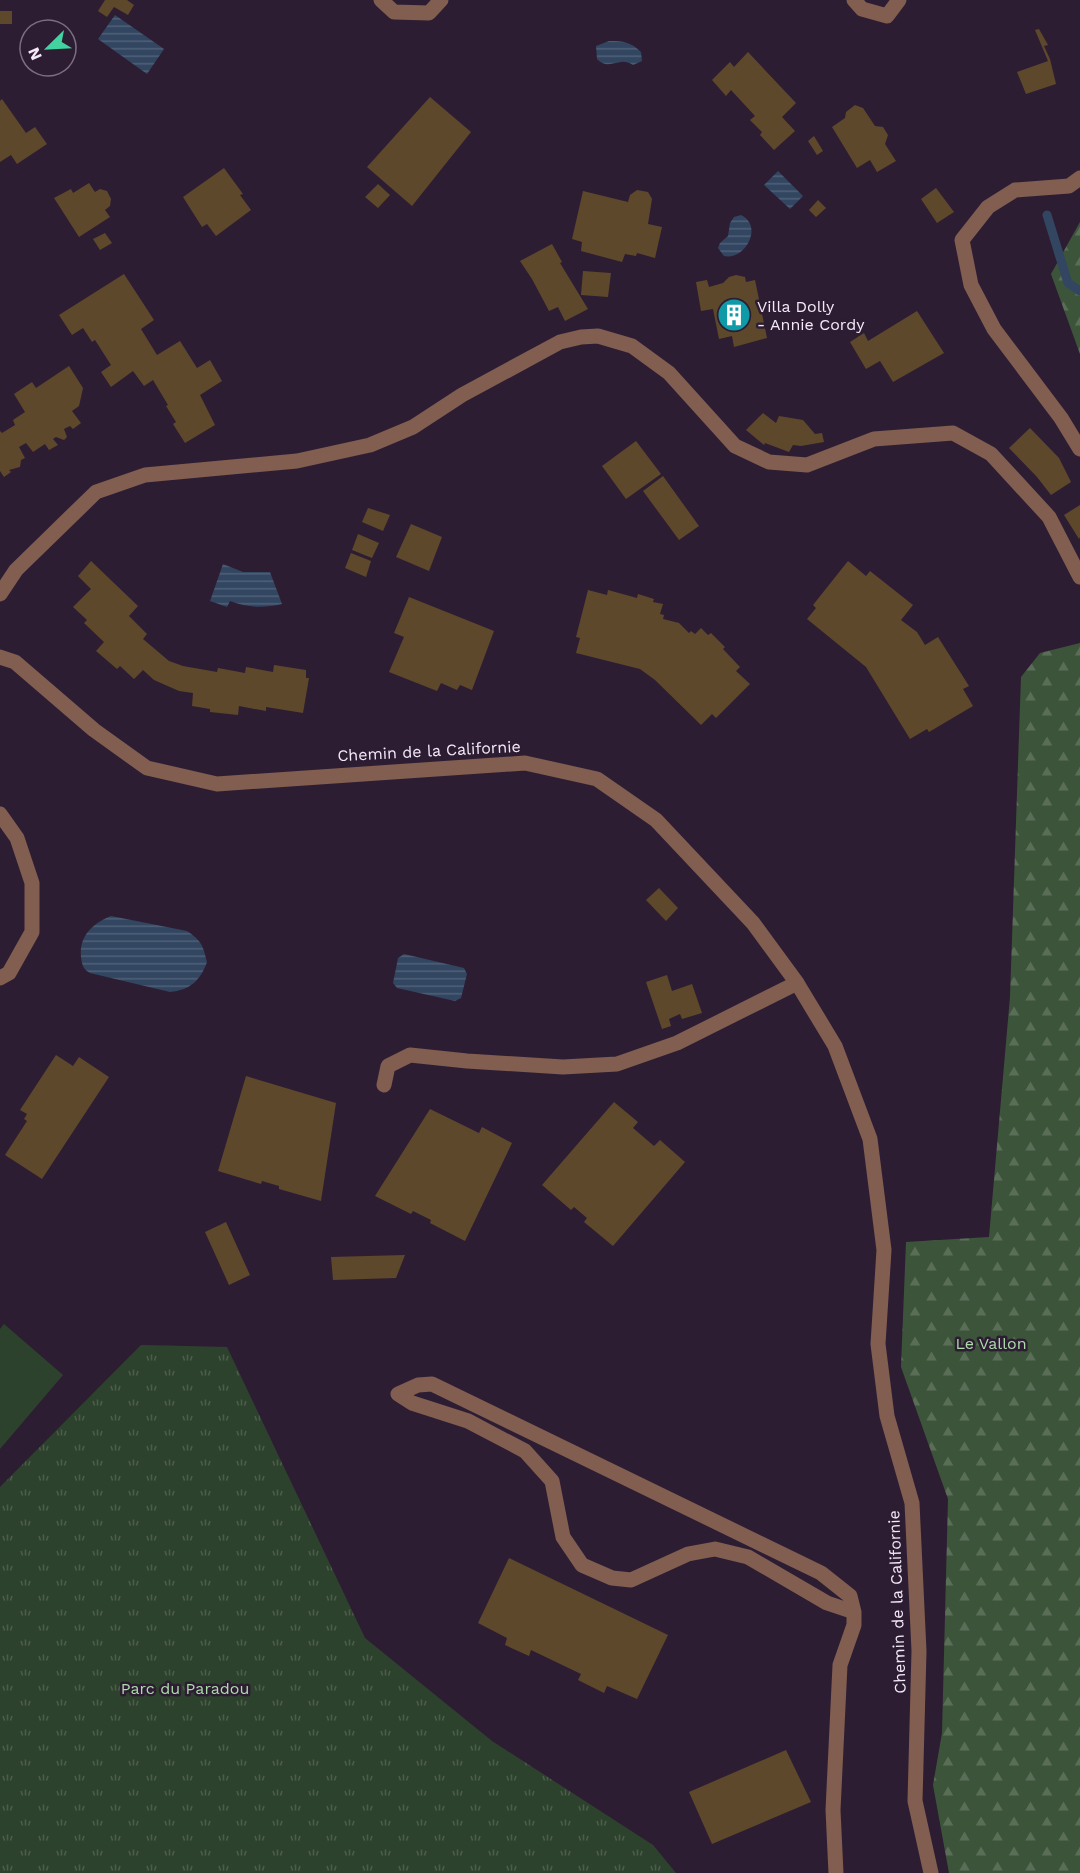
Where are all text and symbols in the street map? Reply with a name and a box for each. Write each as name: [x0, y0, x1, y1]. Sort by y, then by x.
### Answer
north arrow: [18, 18, 78, 78]
text: N: [24, 45, 46, 63]
building icon: Villa Dolly - Annie Cordy: [716, 297, 752, 333]
place label: Villa Dolly - Annie Cordy: [757, 297, 865, 334]
street label: Chemin de la Californie: [337, 737, 521, 765]
park label: Le Vallon: [955, 1334, 1027, 1353]
street label: Chemin de la Californie: [884, 1510, 910, 1694]
park label: Parc du Paradou: [121, 1679, 249, 1698]

